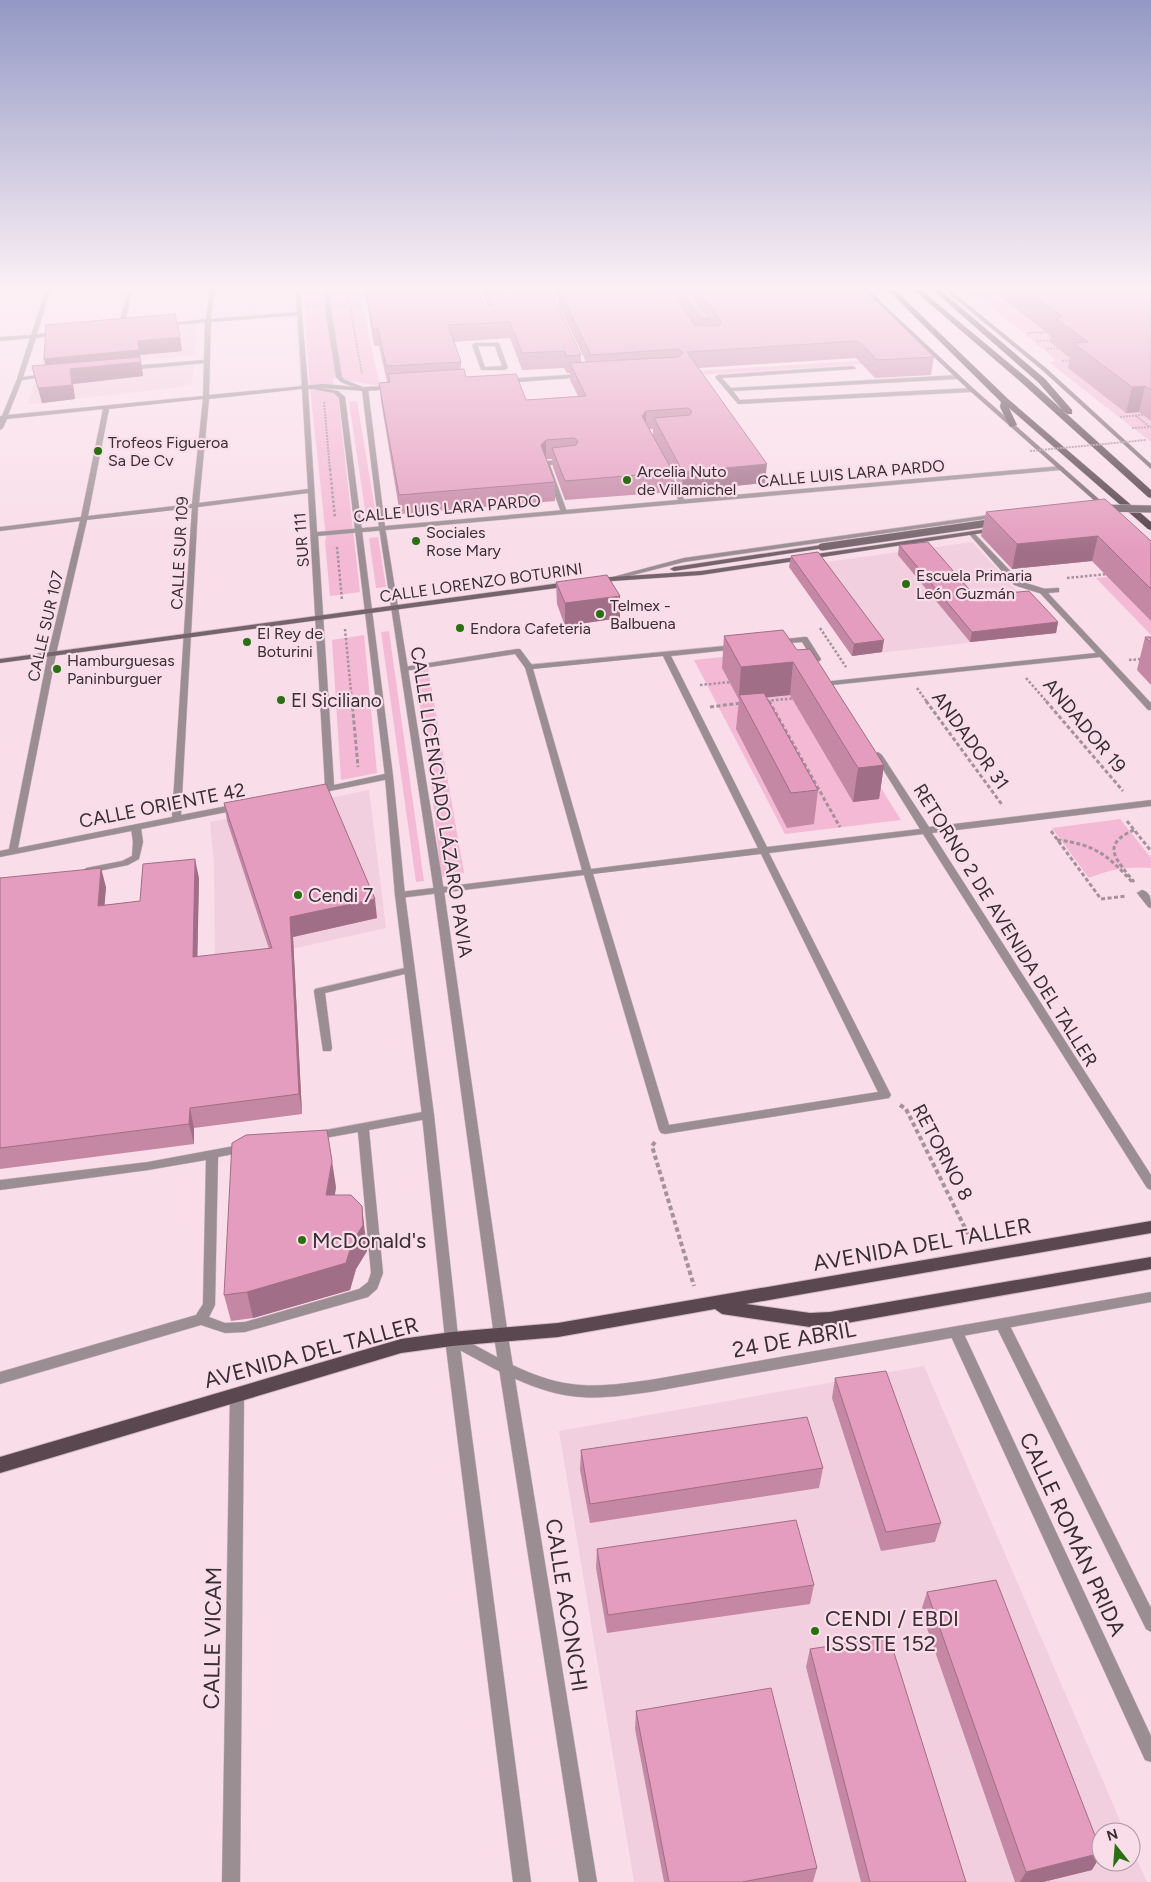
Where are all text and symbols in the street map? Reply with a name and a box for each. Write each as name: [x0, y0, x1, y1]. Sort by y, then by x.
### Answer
place label: Trofeos Figueroa Sa De Cv: [108, 433, 228, 470]
marker: Trofeos Figueroa Sa De Cv: [92, 445, 104, 457]
street label: CALLE LUIS LARA PARDO: [757, 456, 945, 491]
place label: Arcelia Nuto de Villamichel: [637, 462, 736, 499]
marker: Arcelia Nuto de Villamichel: [621, 474, 633, 486]
street label: CALLE LUIS LARA PARDO: [353, 491, 541, 526]
street label: CALLE SUR 109: [167, 496, 192, 610]
street label: SUR 111: [290, 512, 313, 568]
place label: Sociales Rose Mary: [426, 523, 502, 560]
marker: Sociales Rose Mary: [410, 535, 422, 547]
street label: CALLE LORENZO BOTURINI: [378, 559, 584, 606]
place label: Escuela Primaria León Guzmán: [916, 566, 1032, 603]
street label: CALLE SUR 107: [24, 569, 68, 683]
marker: Escuela Primaria León Guzmán: [900, 578, 912, 590]
place label: Telmex - Balbuena: [610, 596, 676, 633]
marker: Telmex - Balbuena: [594, 608, 606, 620]
place label: Endora Cafeteria: [470, 619, 591, 638]
marker: Endora Cafeteria: [454, 622, 466, 634]
place label: El Rey de Boturini: [257, 624, 323, 661]
marker: El Rey de Boturini: [241, 636, 253, 648]
street label: CALLE LICENCIADO LÁZARO PAVIA: [406, 645, 477, 959]
place label: Hamburguesas Paninburguer: [67, 651, 175, 688]
marker: Hamburguesas Paninburguer: [51, 663, 63, 675]
street label: ANDADOR 19: [1038, 673, 1131, 777]
street label: ANDADOR 31: [927, 687, 1014, 794]
place label: El Siciliano: [291, 689, 382, 712]
marker: El Siciliano: [275, 694, 287, 706]
street label: CALLE ORIENTE 42: [77, 778, 247, 833]
street label: RETORNO 2 DE AVENIDA DEL TALLER: [909, 779, 1103, 1071]
place label: Cendi 7: [308, 884, 373, 907]
marker: Cendi 7: [292, 889, 304, 901]
street label: RETORNO 8: [908, 1100, 978, 1204]
street label: AVENIDA DEL TALLER: [811, 1212, 1033, 1277]
place label: McDonald's: [312, 1227, 426, 1254]
marker: McDonald's: [296, 1234, 308, 1246]
street label: AVENIDA DEL TALLER: [201, 1311, 421, 1394]
street label: 24 DE ABRIL: [730, 1315, 858, 1364]
street label: CALLE ROMÁN PRIDA: [1014, 1428, 1132, 1640]
street label: CALLE ACONCHI: [539, 1517, 594, 1694]
street label: CALLE VICAM: [198, 1566, 227, 1710]
place label: CENDI / EBDI ISSSTE 152: [825, 1605, 959, 1657]
marker: CENDI / EBDI ISSSTE 152: [809, 1625, 821, 1637]
north arrow: [1091, 1822, 1141, 1872]
text: N: [1105, 1825, 1120, 1845]

